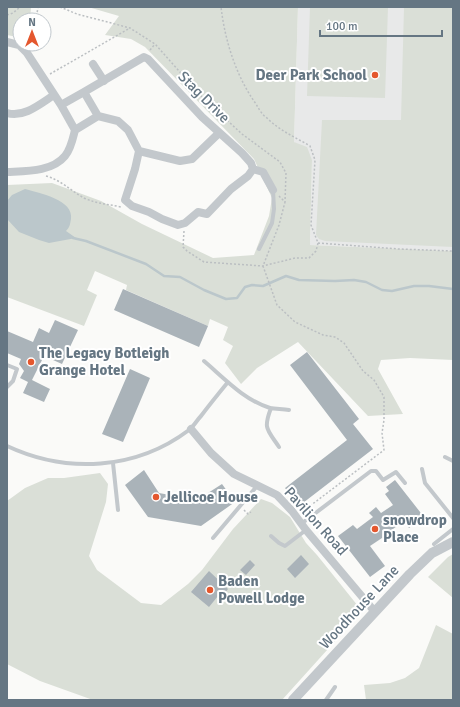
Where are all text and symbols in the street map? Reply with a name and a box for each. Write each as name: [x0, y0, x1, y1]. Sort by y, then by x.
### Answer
north arrow: [12, 12, 52, 52]
scale bar: [320, 12, 442, 38]
text: N: [28, 16, 36, 29]
text: 100 m: [326, 19, 358, 34]
place label: Deer Park School: [256, 66, 367, 84]
street label: Stag Drive: [174, 67, 234, 127]
marker: Deer Park School: [370, 70, 380, 80]
place label: The Legacy Botleigh Grange Hotel: [39, 344, 170, 379]
marker: The Legacy Botleigh Grange Hotel: [26, 357, 36, 367]
street label: Pavilion Road: [281, 483, 352, 559]
place label: Jellicoe House: [164, 488, 258, 506]
marker: Jellicoe House: [151, 492, 161, 502]
place label: snowdrop Place: [383, 511, 447, 546]
marker: snowdrop Place: [370, 524, 380, 534]
street label: Woodhouse Lane: [316, 561, 402, 653]
place label: Baden Powell Lodge: [218, 572, 305, 607]
marker: Baden Powell Lodge: [205, 585, 215, 595]

